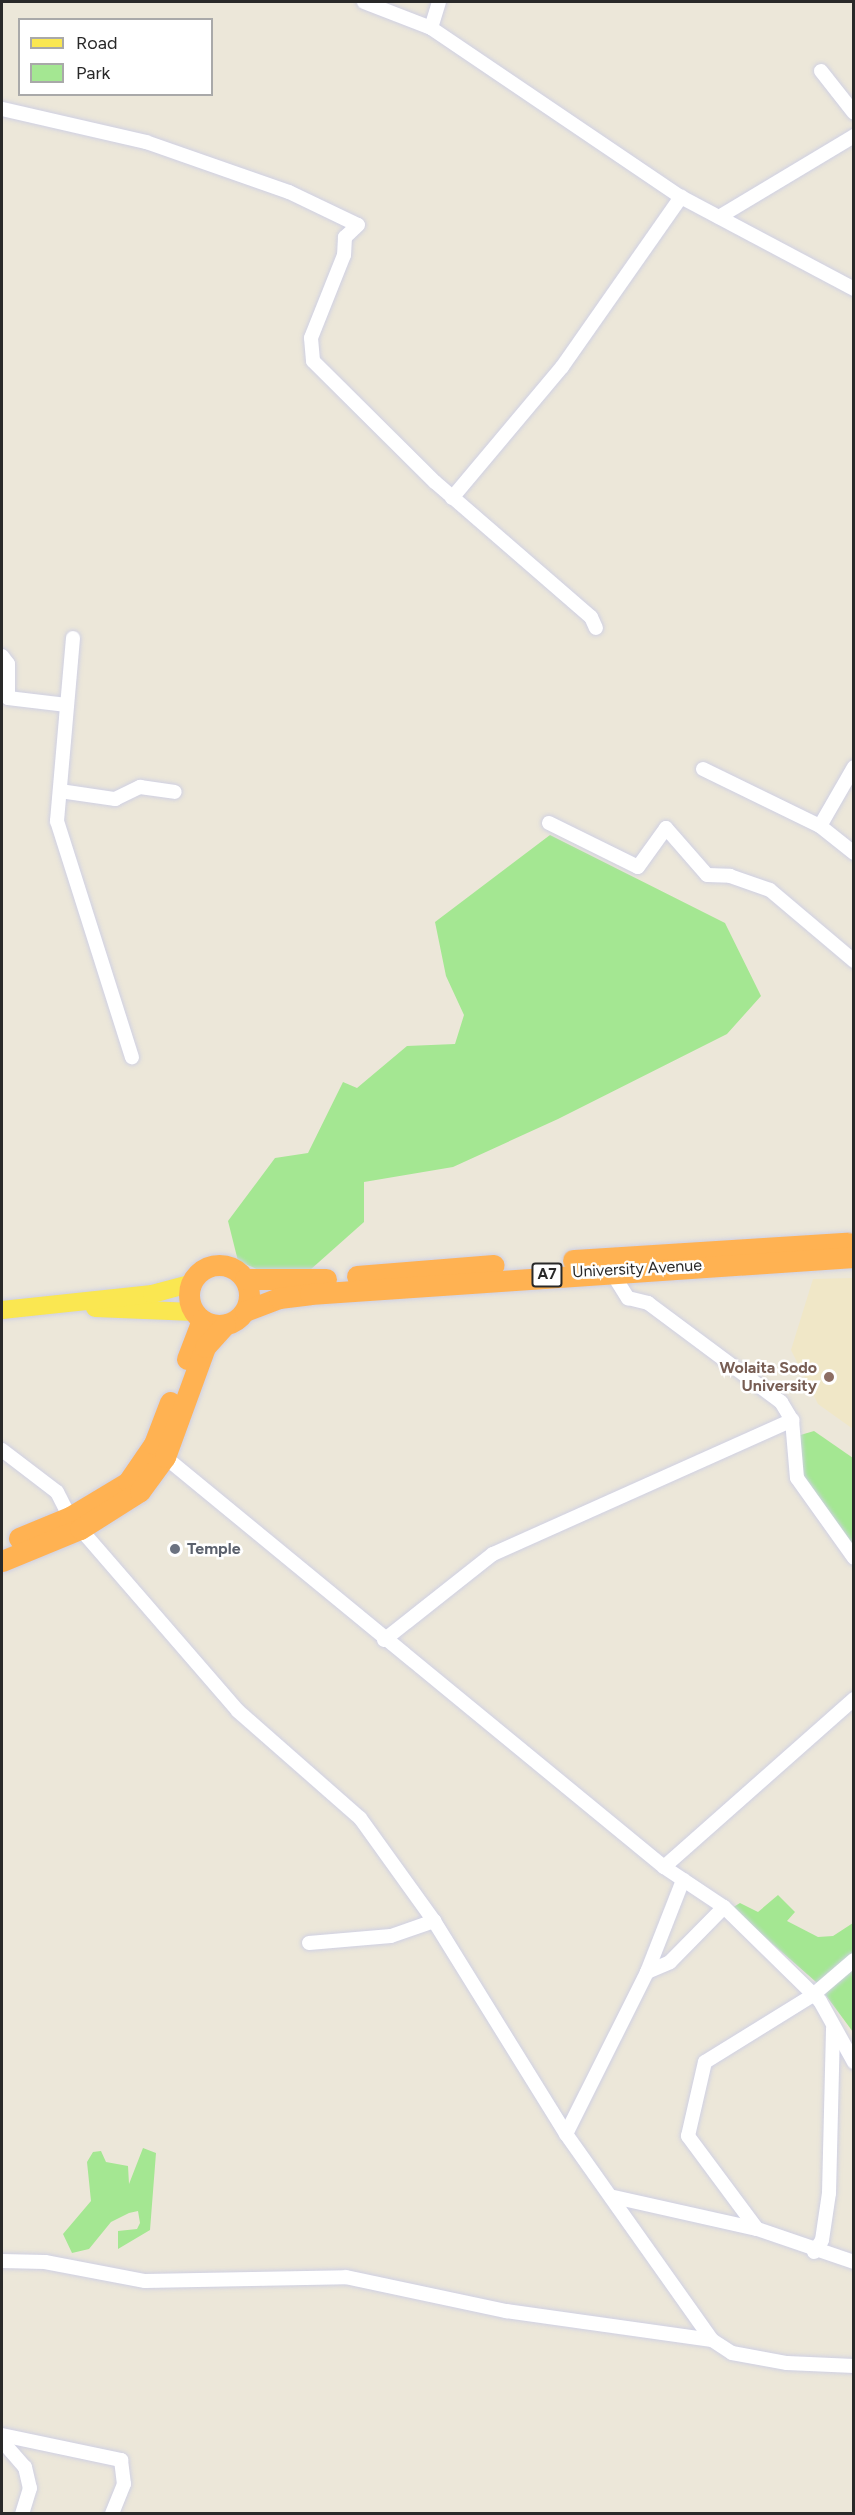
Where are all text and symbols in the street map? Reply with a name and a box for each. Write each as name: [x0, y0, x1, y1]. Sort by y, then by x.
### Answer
legend: [18, 18, 213, 96]
text: Road: [76, 32, 117, 54]
text: Park: [76, 62, 110, 84]
street label: University Avenue: [572, 1256, 702, 1282]
road number: A7: [530, 1263, 564, 1287]
place label: Wolaita Sodo University: [720, 1358, 817, 1396]
marker: Wolaita Sodo University: [822, 1370, 836, 1384]
place label: Temple: [187, 1539, 241, 1559]
marker: Temple: [168, 1542, 182, 1556]

